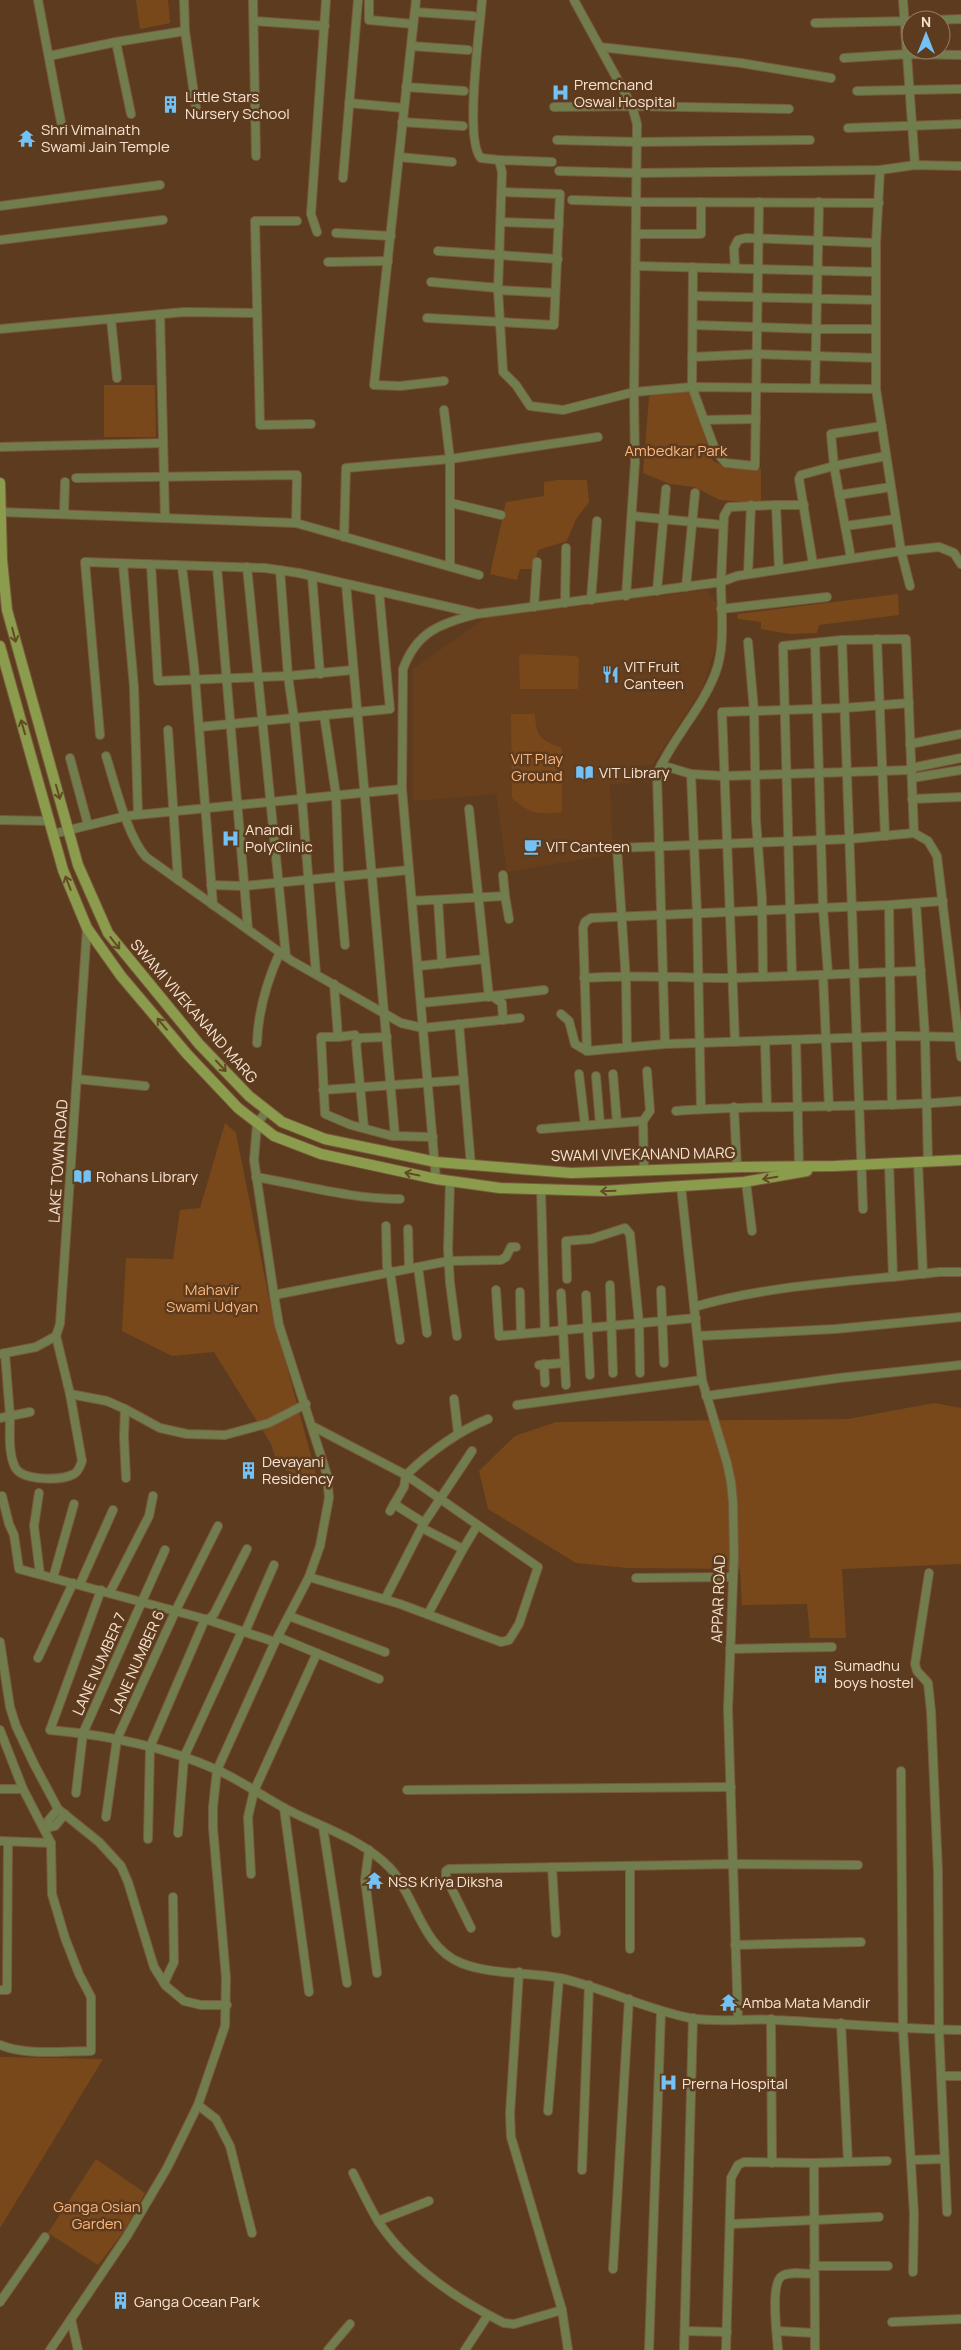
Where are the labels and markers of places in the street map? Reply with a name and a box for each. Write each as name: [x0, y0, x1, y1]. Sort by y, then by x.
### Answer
place label: Premchand Oswal Hospital: [574, 74, 676, 112]
hospital icon: Premchand Oswal Hospital: [550, 83, 570, 103]
place label: Little Stars Nursery School: [185, 86, 290, 124]
building icon: Little Stars Nursery School: [161, 95, 181, 115]
place label: Shri Vimalnath Swami Jain Temple: [41, 119, 170, 157]
temple icon: Shri Vimalnath Swami Jain Temple: [17, 128, 37, 148]
place label: VIT Fruit Canteen: [624, 656, 684, 694]
restaurant icon: VIT Fruit Canteen: [600, 665, 620, 685]
library icon: VIT Library: [575, 762, 595, 782]
place label: VIT Library: [599, 762, 670, 783]
place label: Anandi PolyClinic: [245, 819, 313, 857]
hospital icon: Anandi PolyClinic: [221, 828, 241, 848]
cafe icon: VIT Canteen: [522, 836, 542, 856]
place label: VIT Canteen: [546, 836, 630, 857]
library icon: Rohans Library: [72, 1166, 92, 1186]
place label: Rohans Library: [96, 1166, 198, 1187]
place label: Devayani Residency: [262, 1451, 334, 1489]
building icon: Devayani Residency: [238, 1460, 258, 1480]
place label: Sumadhu boys hostel: [834, 1655, 914, 1693]
building icon: Sumadhu boys hostel: [810, 1664, 830, 1684]
temple icon: NSS Kriya Diksha: [364, 1871, 384, 1891]
place label: NSS Kriya Diksha: [388, 1871, 503, 1892]
temple icon: Amba Mata Mandir: [718, 1992, 738, 2012]
place label: Amba Mata Mandir: [742, 1992, 871, 2013]
hospital icon: Prerna Hospital: [658, 2073, 678, 2093]
place label: Prerna Hospital: [682, 2073, 788, 2094]
building icon: Ganga Ocean Park: [110, 2291, 130, 2311]
place label: Ganga Ocean Park: [134, 2291, 260, 2312]

